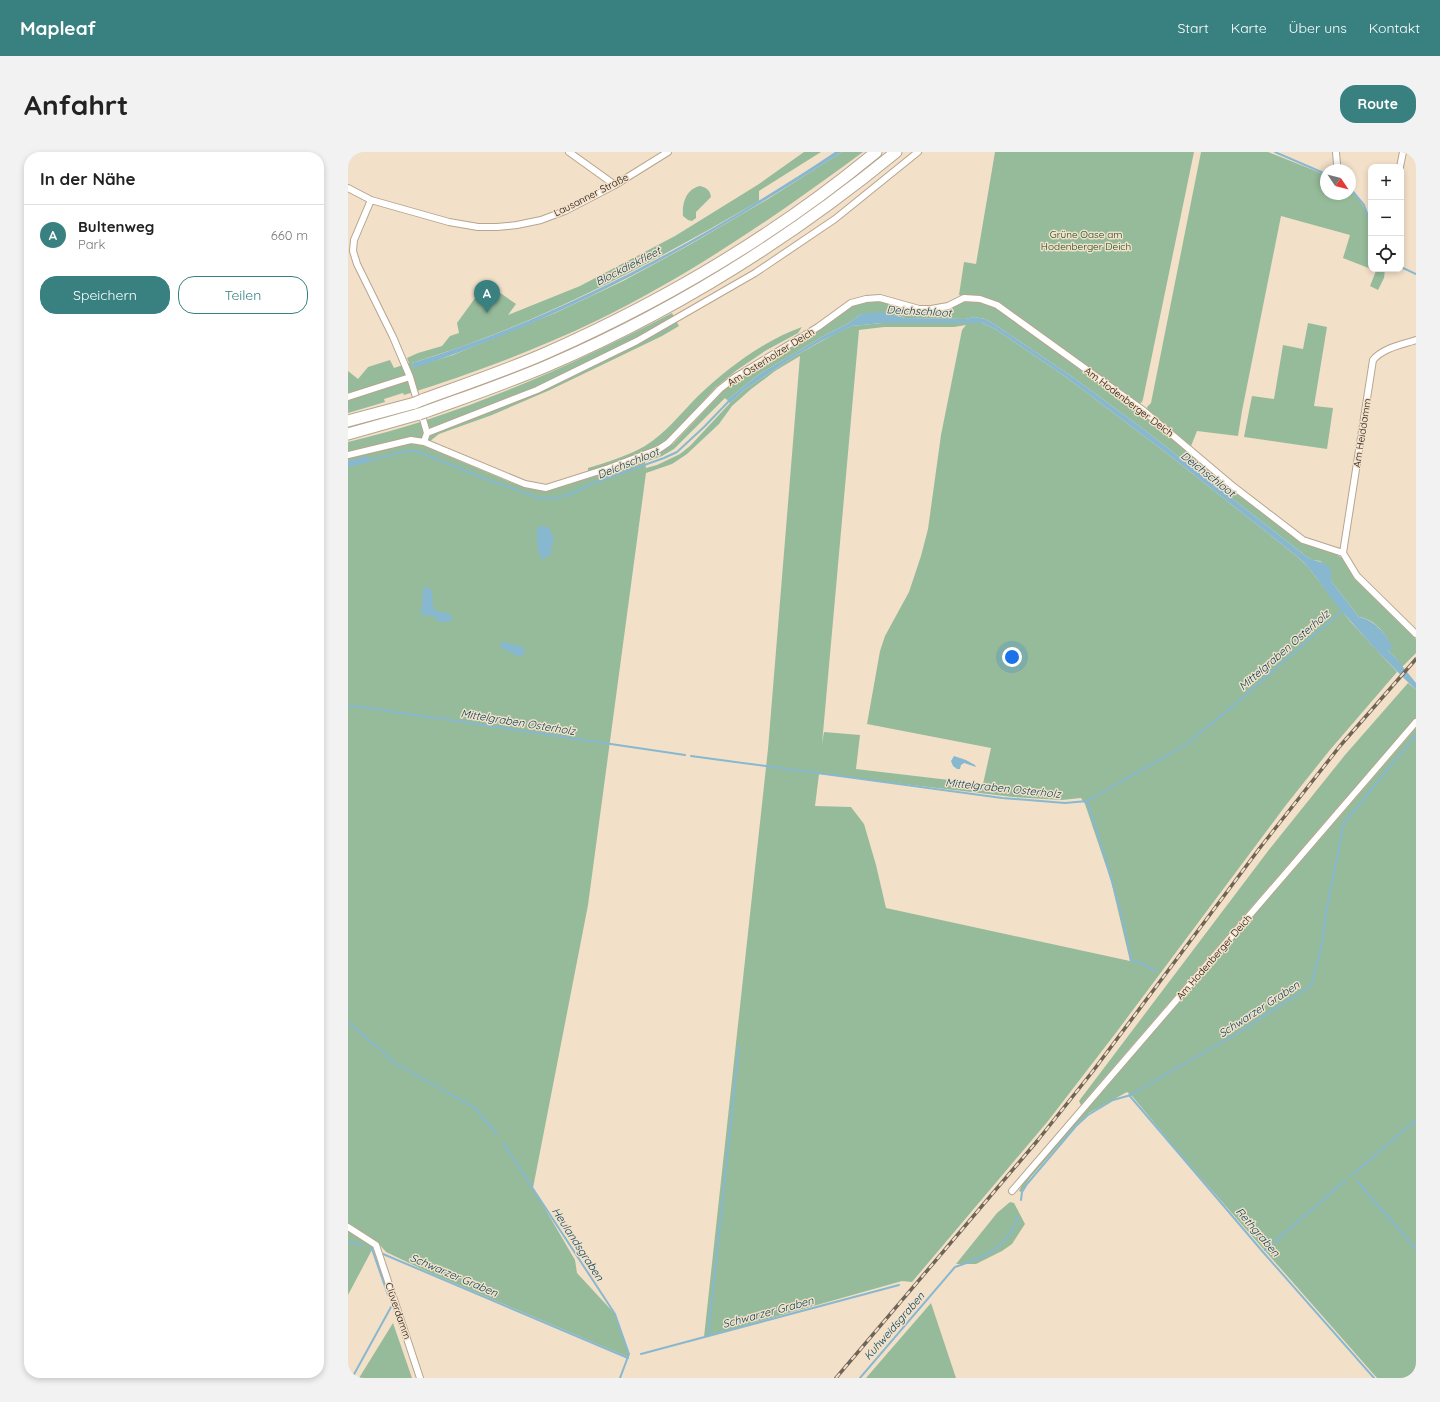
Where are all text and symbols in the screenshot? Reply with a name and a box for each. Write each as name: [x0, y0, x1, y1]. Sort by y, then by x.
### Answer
text: Mapleaf: [20, 16, 96, 40]
text: Start: [1177, 19, 1209, 37]
text: Karte: [1231, 19, 1267, 37]
text: Über uns: [1289, 19, 1347, 37]
text: Kontakt: [1369, 19, 1420, 37]
button: Route: [1340, 85, 1416, 123]
text: Anfahrt: [24, 87, 128, 122]
north arrow: [1320, 164, 1356, 200]
map controls: [1368, 164, 1404, 272]
button: +: [1368, 164, 1404, 200]
text: In der Nähe: [40, 168, 136, 189]
street label: Lausanner Straße: [551, 170, 631, 219]
button: −: [1368, 200, 1404, 236]
text: Bultenweg: [78, 217, 154, 236]
text: A: [49, 227, 57, 243]
text: 660 m: [271, 227, 308, 243]
park label: Grüne Oase am Hodenberger Deich: [1041, 228, 1131, 253]
text: Park: [78, 236, 106, 252]
button: locate: [1368, 236, 1404, 272]
water label: Blockdiekfleet: [593, 243, 664, 288]
button: Speichern: [40, 276, 170, 314]
button: Teilen: [178, 276, 308, 314]
pin: A: [474, 280, 500, 313]
water label: Deichschloot: [886, 302, 953, 320]
street label: Am Osterholzer Deich: [725, 325, 817, 389]
street label: Am Hodenberger Deich: [1082, 364, 1176, 440]
street label: Am Heiddamm: [1350, 398, 1374, 468]
water label: Deichschloot: [595, 444, 662, 482]
water label: Deichschloot: [1178, 448, 1239, 500]
water label: Mittelgraben Osterholz: [1236, 606, 1334, 693]
your location: [1002, 647, 1022, 667]
water label: Mittelgraben Osterholz: [460, 706, 578, 738]
water label: Mittelgraben Osterholz: [945, 775, 1063, 801]
street label: Am Hodenberger Deich: [1173, 912, 1255, 1002]
water label: Schwarzer Graben: [1216, 977, 1303, 1040]
water label: Heulandsgraben: [549, 1205, 607, 1284]
water label: Rethgraben: [1233, 1205, 1284, 1260]
water label: Schwarzer Graben: [408, 1250, 500, 1300]
street label: Clüverdamm: [382, 1281, 414, 1341]
water label: Kuhweidsgraben: [861, 1289, 928, 1363]
water label: Schwarzer Graben: [721, 1293, 816, 1331]

